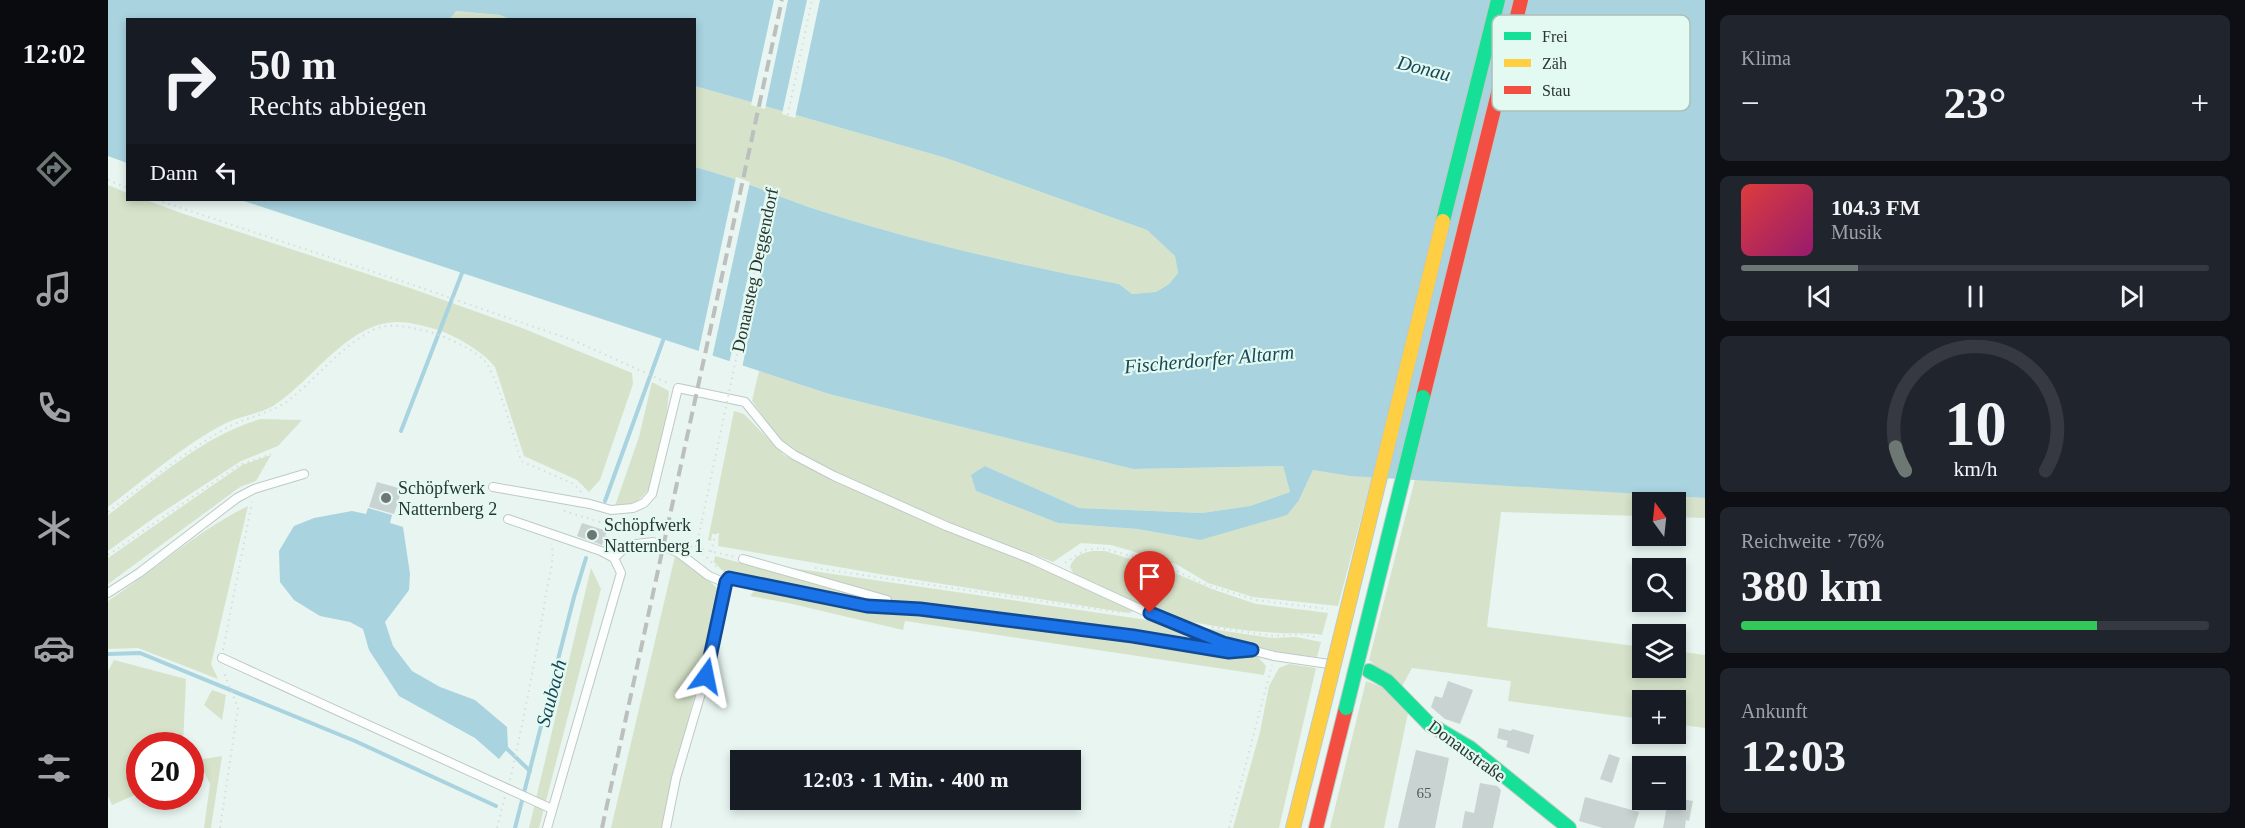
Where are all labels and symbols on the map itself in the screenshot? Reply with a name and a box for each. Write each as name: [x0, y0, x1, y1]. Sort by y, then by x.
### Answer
legend: [1492, 15, 1690, 111]
text: Frei: [1542, 28, 1568, 45]
water label: Donau: [1394, 50, 1453, 85]
text: Zäh: [1542, 55, 1567, 72]
text: Stau: [1542, 82, 1570, 99]
street label: Donausteg Deggendorf: [728, 186, 782, 354]
water label: Fischerdorfer Altarm: [1122, 341, 1295, 378]
place label: Schöpfwerk Natternberg 2: [398, 478, 497, 519]
marker: Schöpfwerk Natternberg 2: [379, 491, 393, 505]
north arrow: [1632, 492, 1686, 546]
place label: Schöpfwerk Natternberg 1: [604, 515, 703, 556]
marker: Schöpfwerk Natternberg 1: [585, 528, 599, 542]
pin: [1124, 551, 1175, 613]
position arrow: [674, 644, 738, 708]
water label: Saubach: [531, 657, 571, 729]
street label: Donaustraße: [1424, 716, 1510, 786]
speed limit sign: 20: [126, 732, 204, 810]
house number: 65: [1417, 785, 1432, 801]

